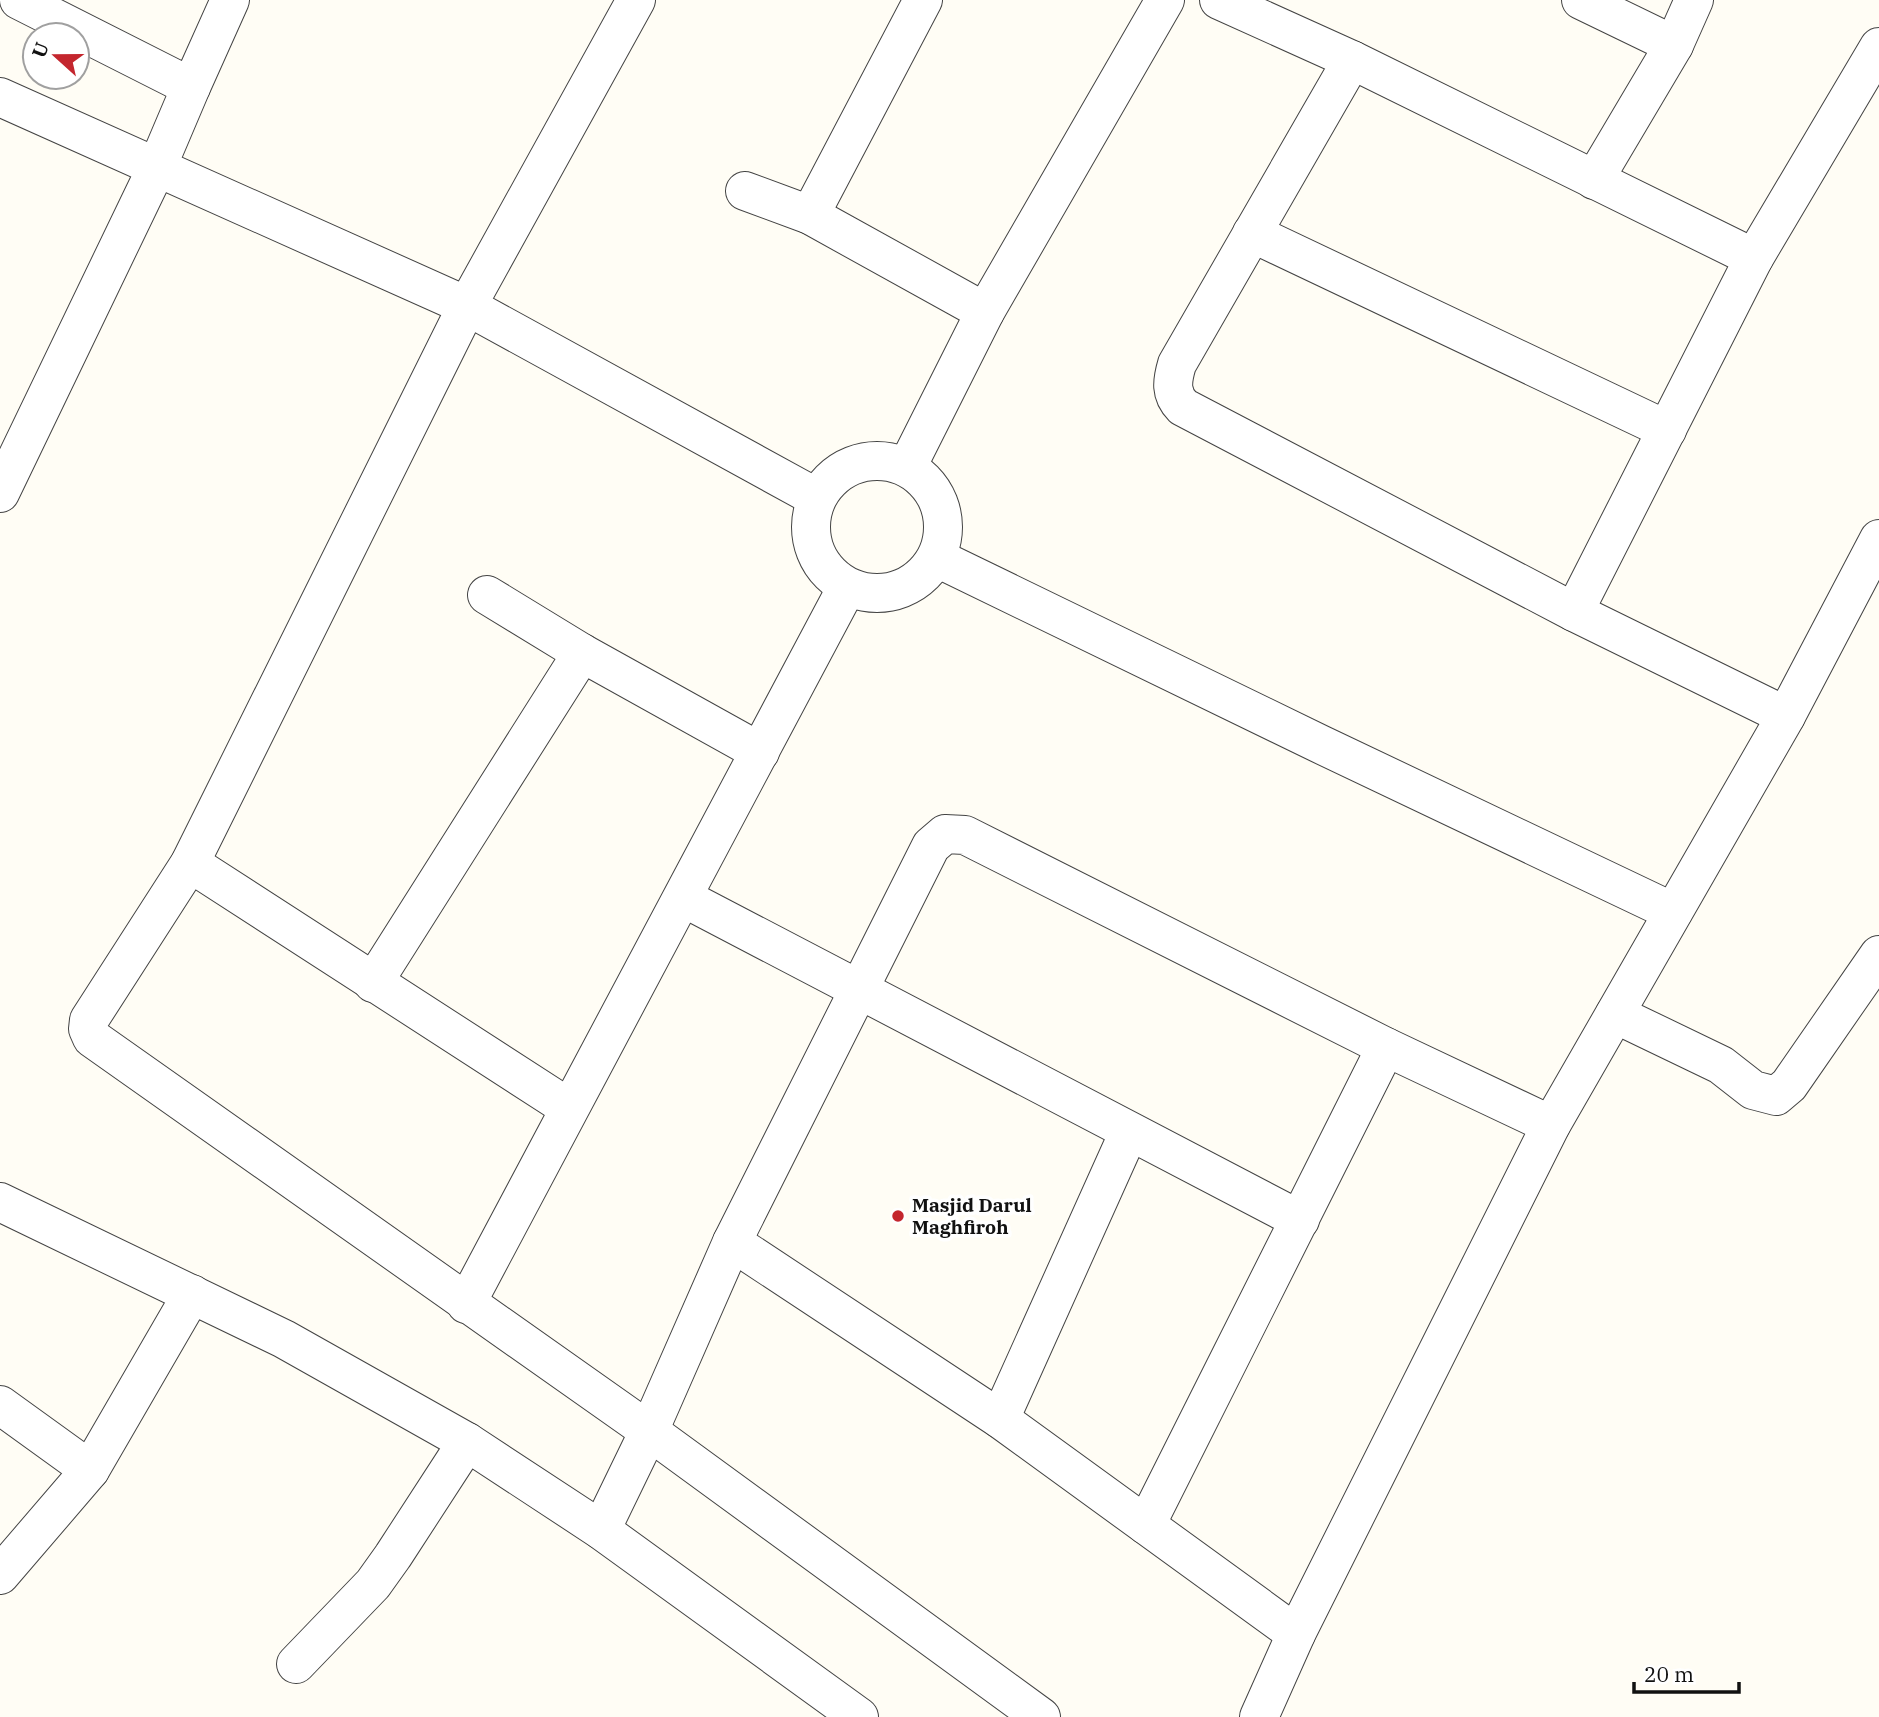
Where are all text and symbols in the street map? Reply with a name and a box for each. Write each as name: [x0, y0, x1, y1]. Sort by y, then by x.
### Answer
north arrow: [21, 21, 91, 91]
text: U: [26, 39, 54, 61]
place label: Masjid Darul Maghfiroh: [912, 1193, 1032, 1239]
marker: Masjid Darul Maghfiroh: [890, 1208, 906, 1224]
scale bar: [1634, 1650, 1739, 1694]
text: 20 m: [1644, 1660, 1694, 1688]

